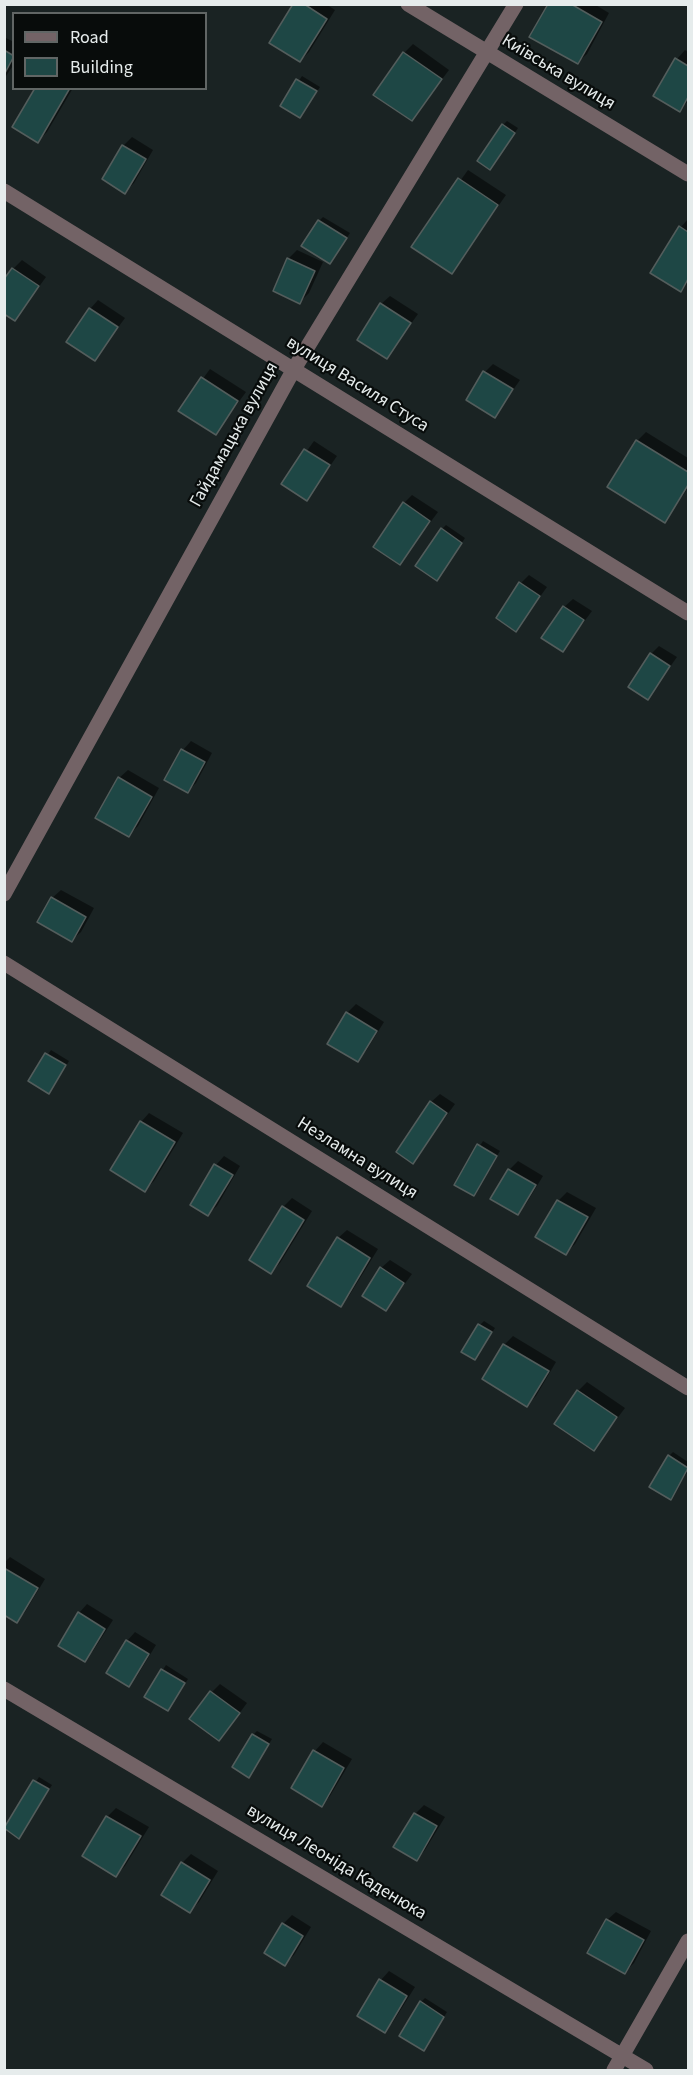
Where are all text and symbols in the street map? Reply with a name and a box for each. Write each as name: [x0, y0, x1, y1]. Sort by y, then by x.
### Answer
legend: [12, 12, 207, 90]
text: Road: [70, 25, 109, 50]
street label: Київська вулиця: [497, 31, 619, 115]
text: Building: [70, 55, 133, 80]
street label: вулиця Василя Стуса: [282, 332, 432, 438]
street label: Гайдамацька вулиця: [186, 359, 284, 511]
street label: Незламна вулиця: [293, 1113, 421, 1205]
street label: вулиця Леоніда Каденюка: [242, 1801, 430, 1925]

